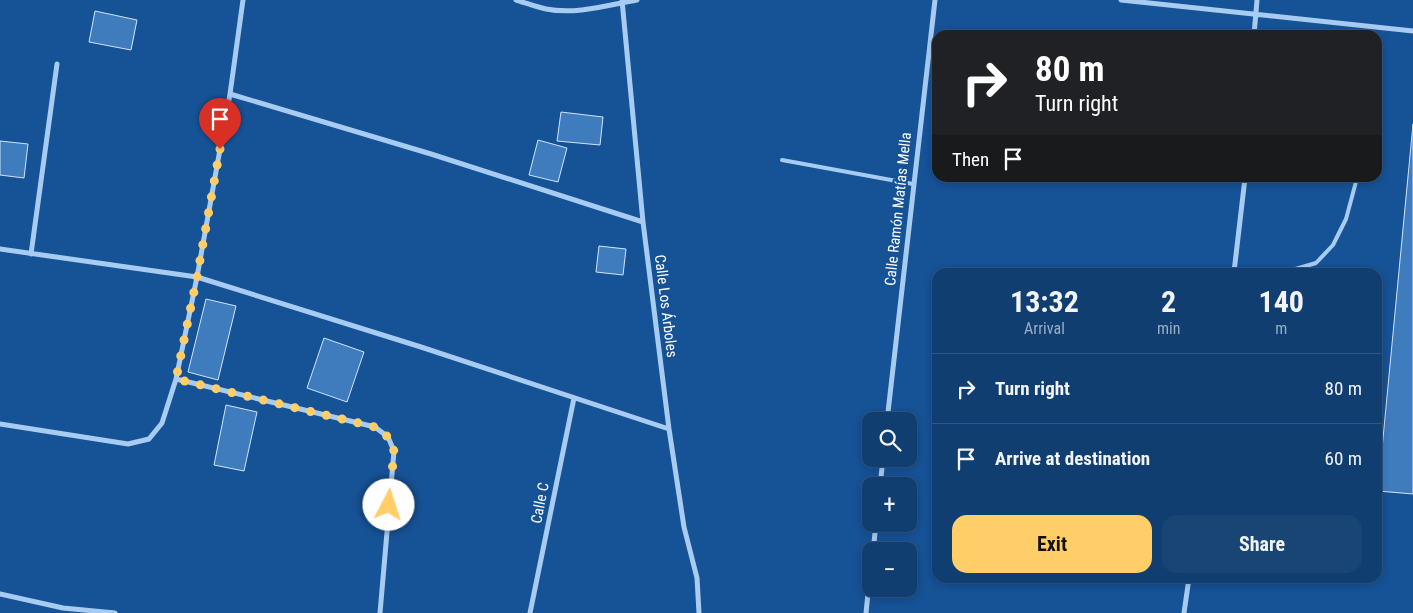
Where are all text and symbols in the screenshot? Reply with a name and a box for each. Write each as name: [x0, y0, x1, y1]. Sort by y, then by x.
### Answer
text: 80 m: [1035, 49, 1104, 90]
icon: right: [952, 50, 1017, 115]
text: Turn right: [1035, 91, 1118, 116]
pin: [199, 98, 241, 149]
icon: arrive: [206, 105, 234, 133]
street label: Calle Ramón Matías Mella: [881, 131, 915, 287]
icon: arrive: [999, 145, 1027, 173]
text: Then: [952, 148, 989, 171]
street label: Calle Los Árboles: [651, 254, 681, 359]
text: 13:32: [1010, 284, 1079, 319]
text: 2: [1161, 284, 1176, 319]
text: 140: [1258, 284, 1304, 319]
text: Arrival: [1024, 319, 1065, 338]
text: min: [1157, 319, 1180, 338]
text: m: [1275, 319, 1287, 338]
icon: right: [952, 375, 980, 403]
text: Turn right: [995, 377, 1070, 400]
text: 80 m: [1325, 377, 1362, 400]
map controls: [862, 412, 917, 597]
button: search: [862, 412, 917, 467]
icon: arrive: [952, 445, 980, 473]
text: Arrive at destination: [995, 447, 1150, 470]
text: 60 m: [1325, 447, 1362, 470]
button: +: [862, 477, 917, 532]
position arrow: [362, 478, 414, 530]
street label: Calle C: [527, 481, 553, 525]
button: Exit: [952, 515, 1152, 573]
button: Share: [1162, 515, 1362, 573]
button: −: [862, 542, 917, 597]

